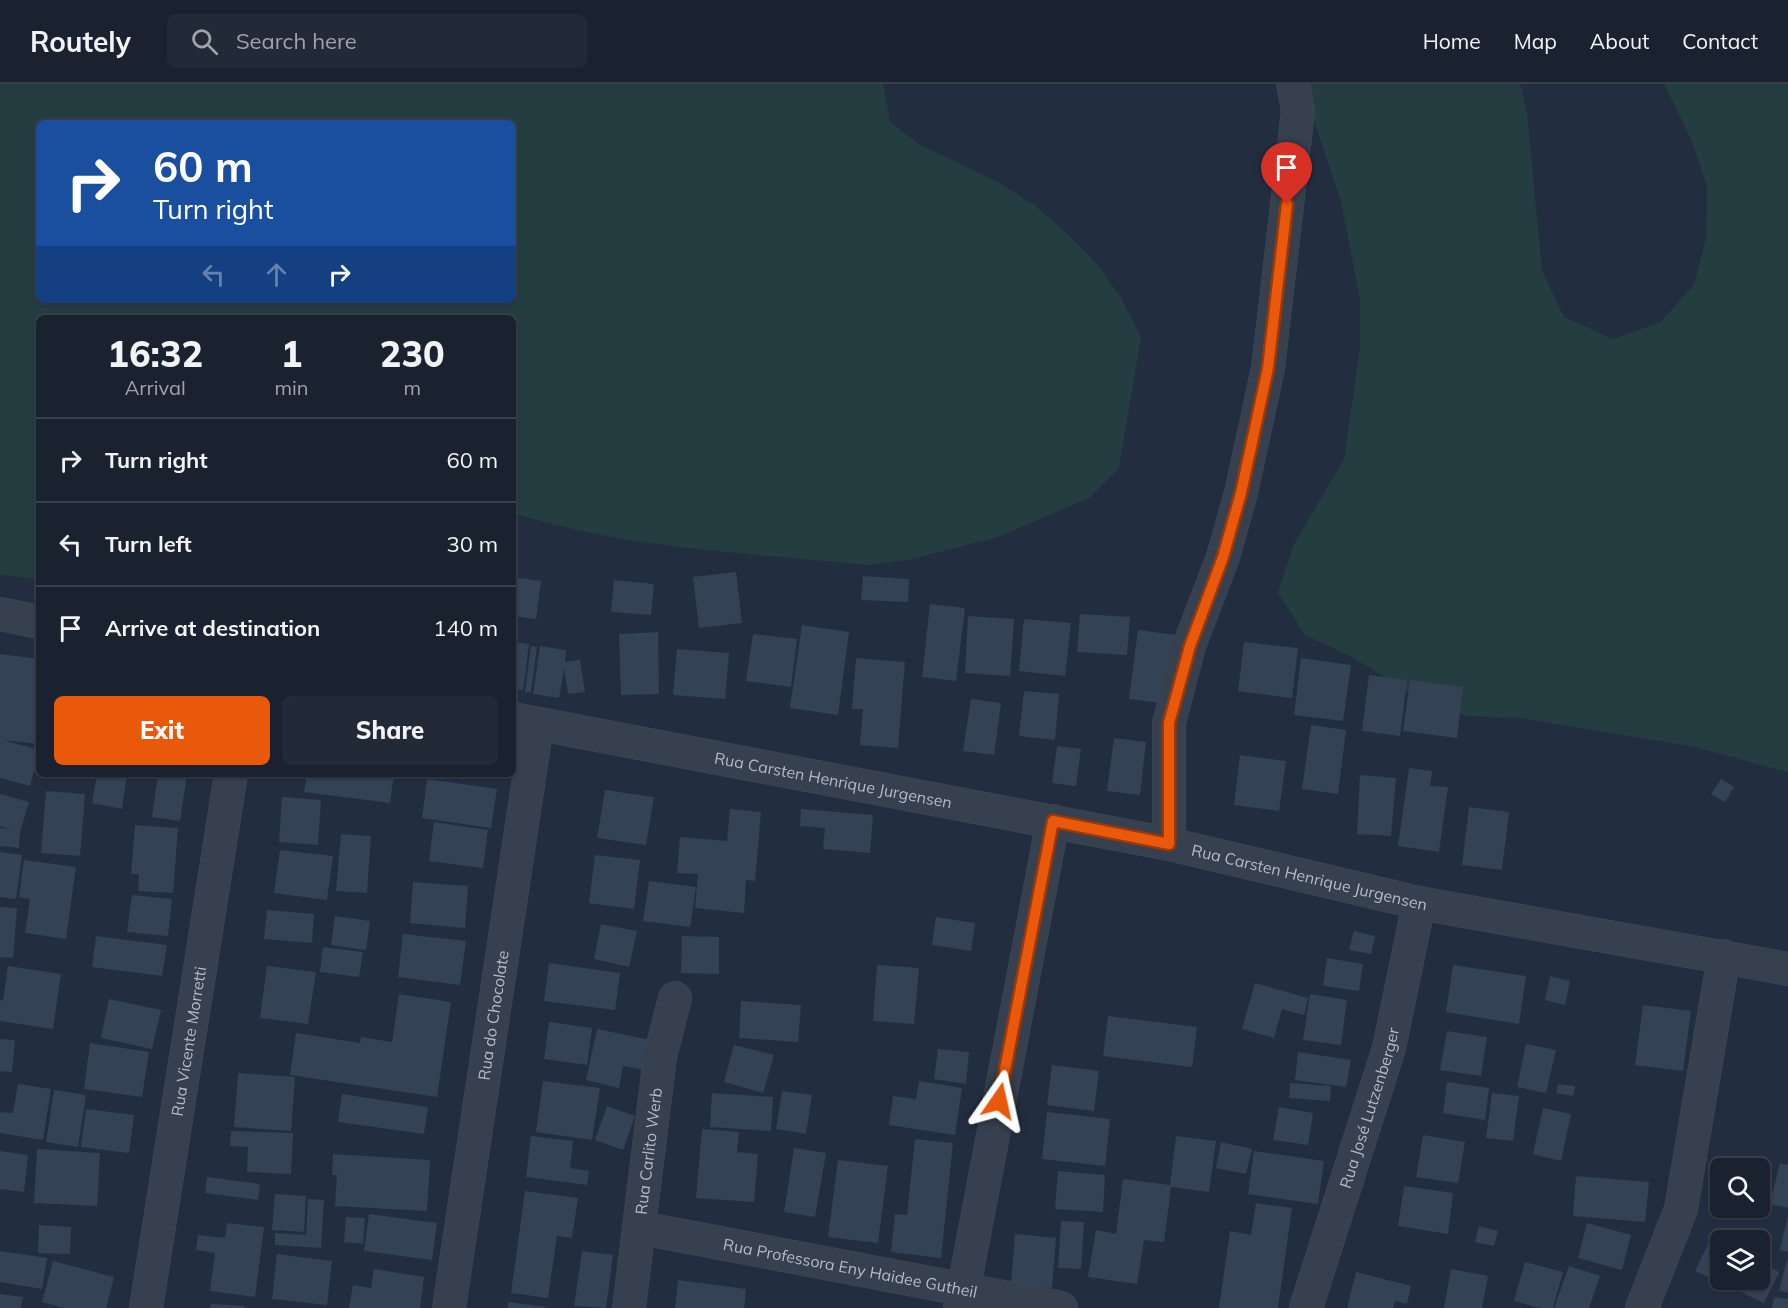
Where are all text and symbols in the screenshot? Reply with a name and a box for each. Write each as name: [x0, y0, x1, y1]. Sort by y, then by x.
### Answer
search box: [167, 14, 587, 68]
text: Routely: [30, 24, 131, 59]
icon: search: [188, 25, 221, 58]
text: Search here: [236, 27, 357, 55]
text: Home: [1423, 28, 1481, 54]
text: Map: [1514, 28, 1557, 54]
text: About: [1590, 28, 1649, 54]
text: Contact: [1682, 28, 1758, 54]
text: 60 m: [153, 140, 253, 193]
pin: [1261, 142, 1312, 204]
icon: right: [54, 144, 132, 222]
icon: arrive: [1270, 151, 1303, 184]
text: Turn right: [153, 192, 273, 226]
icon: left: [197, 258, 230, 291]
icon: ahead: [260, 258, 293, 291]
icon: right: [323, 258, 356, 291]
text: 16:32: [107, 331, 203, 376]
text: 1: [281, 331, 302, 376]
text: 230: [380, 331, 445, 376]
text: Arrival: [125, 375, 186, 400]
text: min: [274, 375, 309, 400]
text: m: [403, 375, 421, 400]
icon: right: [54, 444, 87, 477]
text: Turn right: [105, 446, 208, 474]
text: 60 m: [447, 446, 498, 474]
icon: left: [54, 528, 87, 561]
text: Turn left: [105, 530, 192, 558]
text: 30 m: [447, 530, 498, 558]
icon: arrive: [54, 612, 87, 645]
text: Arrive at destination: [105, 614, 320, 642]
text: 140 m: [433, 614, 498, 642]
button: Exit: [54, 696, 270, 765]
button: Share: [282, 696, 498, 765]
street label: Rua Carsten Henrique Jurgensen: [713, 748, 954, 812]
street label: Rua Carsten Henrique Jurgensen: [1189, 840, 1429, 914]
street label: Rua do Chocolate: [474, 949, 513, 1082]
street label: Rua Vicente Morretti: [167, 965, 210, 1118]
street label: Rua José Lutzenberger: [1335, 1026, 1403, 1191]
position arrow: [967, 1069, 1031, 1133]
street label: Rua Carlito Werb: [631, 1087, 666, 1216]
map controls: [1710, 1158, 1770, 1290]
button: search: [1710, 1158, 1770, 1218]
button: layers: [1710, 1230, 1770, 1290]
street label: Rua Professora Eny Haidee Gutheil: [722, 1234, 979, 1302]

